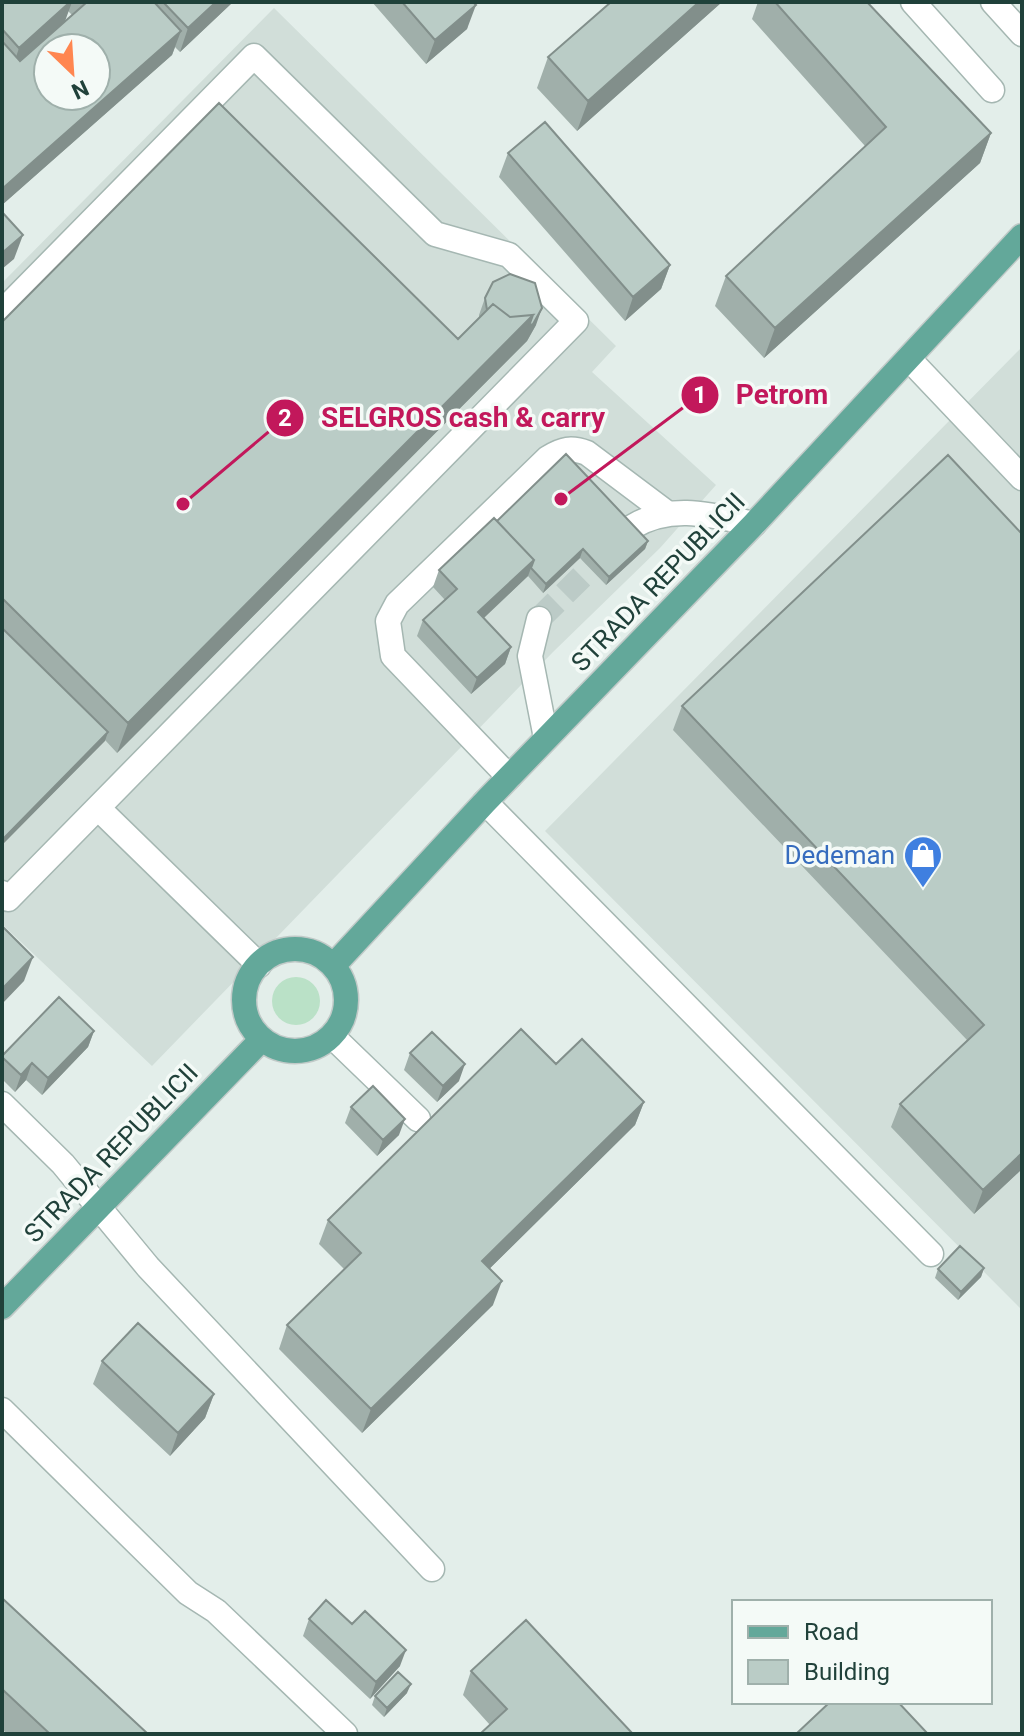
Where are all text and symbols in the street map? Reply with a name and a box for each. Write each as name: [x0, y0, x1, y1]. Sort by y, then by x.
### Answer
north arrow: [32, 32, 112, 112]
text: N: [68, 75, 93, 104]
callout: Petrom: [680, 369, 844, 421]
text: Petrom: [736, 378, 828, 411]
text: 1: [693, 381, 707, 409]
callout: SELGROS cash & carry: [265, 392, 621, 444]
text: SELGROS cash & carry: [321, 401, 606, 434]
text: 2: [278, 404, 292, 432]
street label: STRADA REPUBLICII: [565, 487, 751, 677]
shop icon: Dedeman: [902, 834, 944, 889]
place label: Dedeman: [784, 840, 895, 870]
street label: STRADA REPUBLICII: [18, 1058, 204, 1248]
legend: [732, 1600, 992, 1704]
text: Road: [804, 1618, 859, 1646]
text: Building: [804, 1658, 890, 1686]

